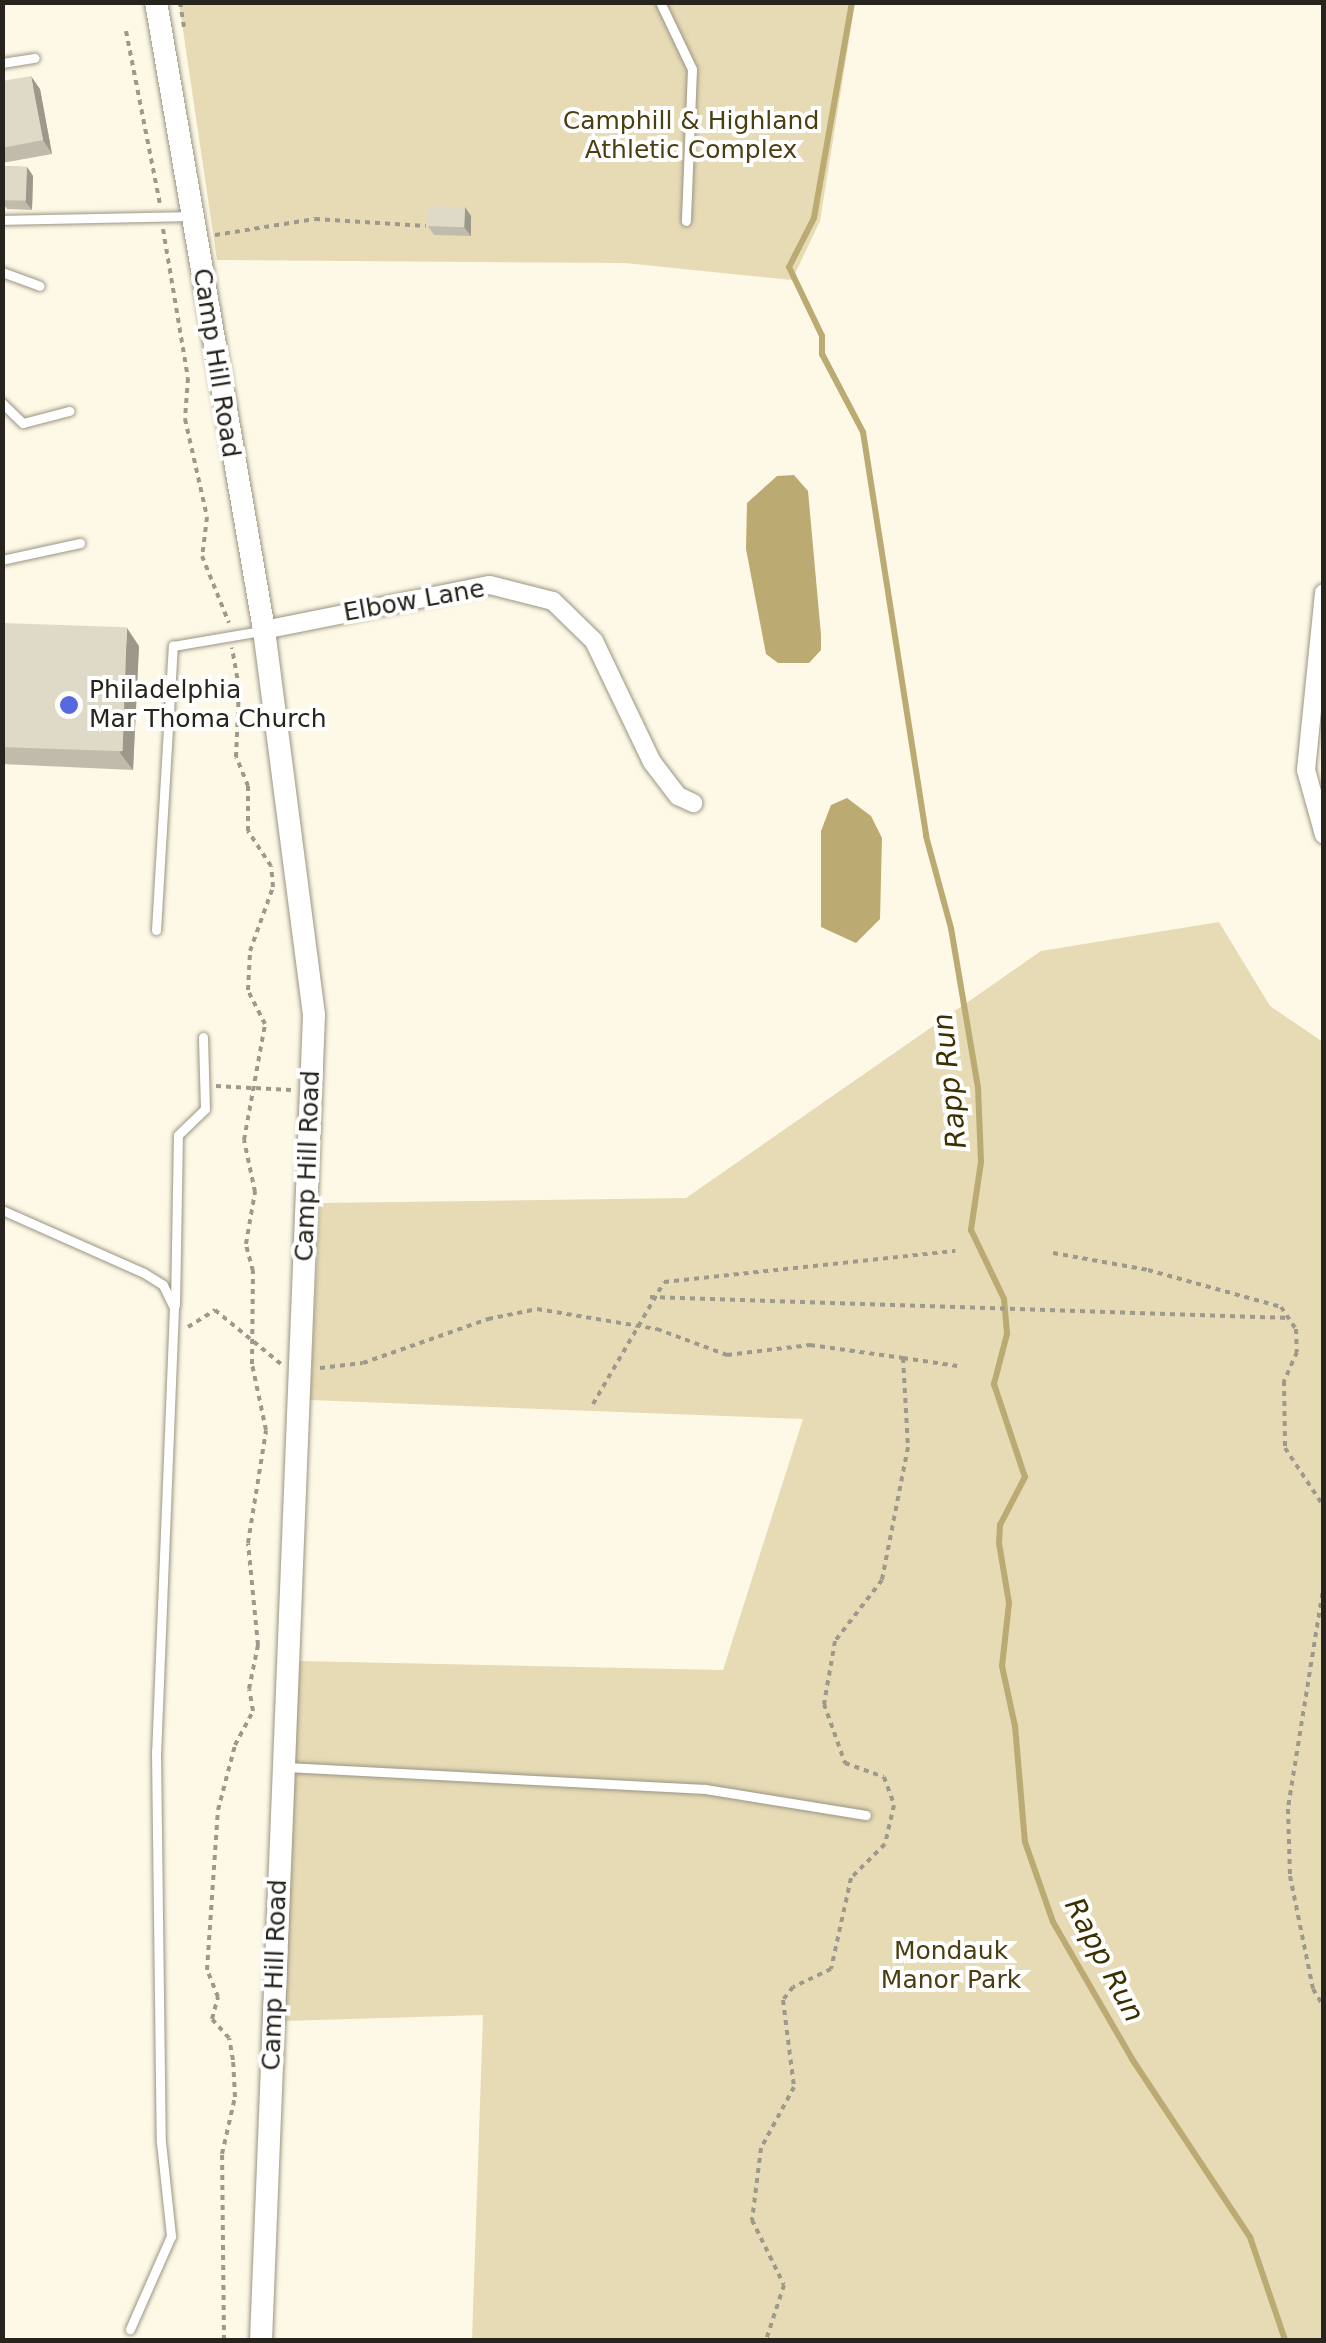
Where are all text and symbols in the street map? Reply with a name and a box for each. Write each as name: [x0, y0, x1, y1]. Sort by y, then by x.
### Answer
park label: Camphill & Highland Athletic Complex: [563, 107, 819, 166]
street label: Camp Hill Road: [186, 266, 246, 460]
street label: Elbow Lane: [341, 574, 487, 628]
place label: Philadelphia Mar Thoma Church: [89, 676, 327, 735]
marker: Philadelphia Mar Thoma Church: [58, 694, 80, 716]
water label: Rapp Run: [926, 1012, 974, 1150]
street label: Camp Hill Road: [290, 1070, 326, 1262]
street label: Camp Hill Road: [257, 1879, 293, 2071]
water label: Rapp Run: [1057, 1892, 1151, 2028]
park label: Mondauk Manor Park: [881, 1937, 1021, 1996]

